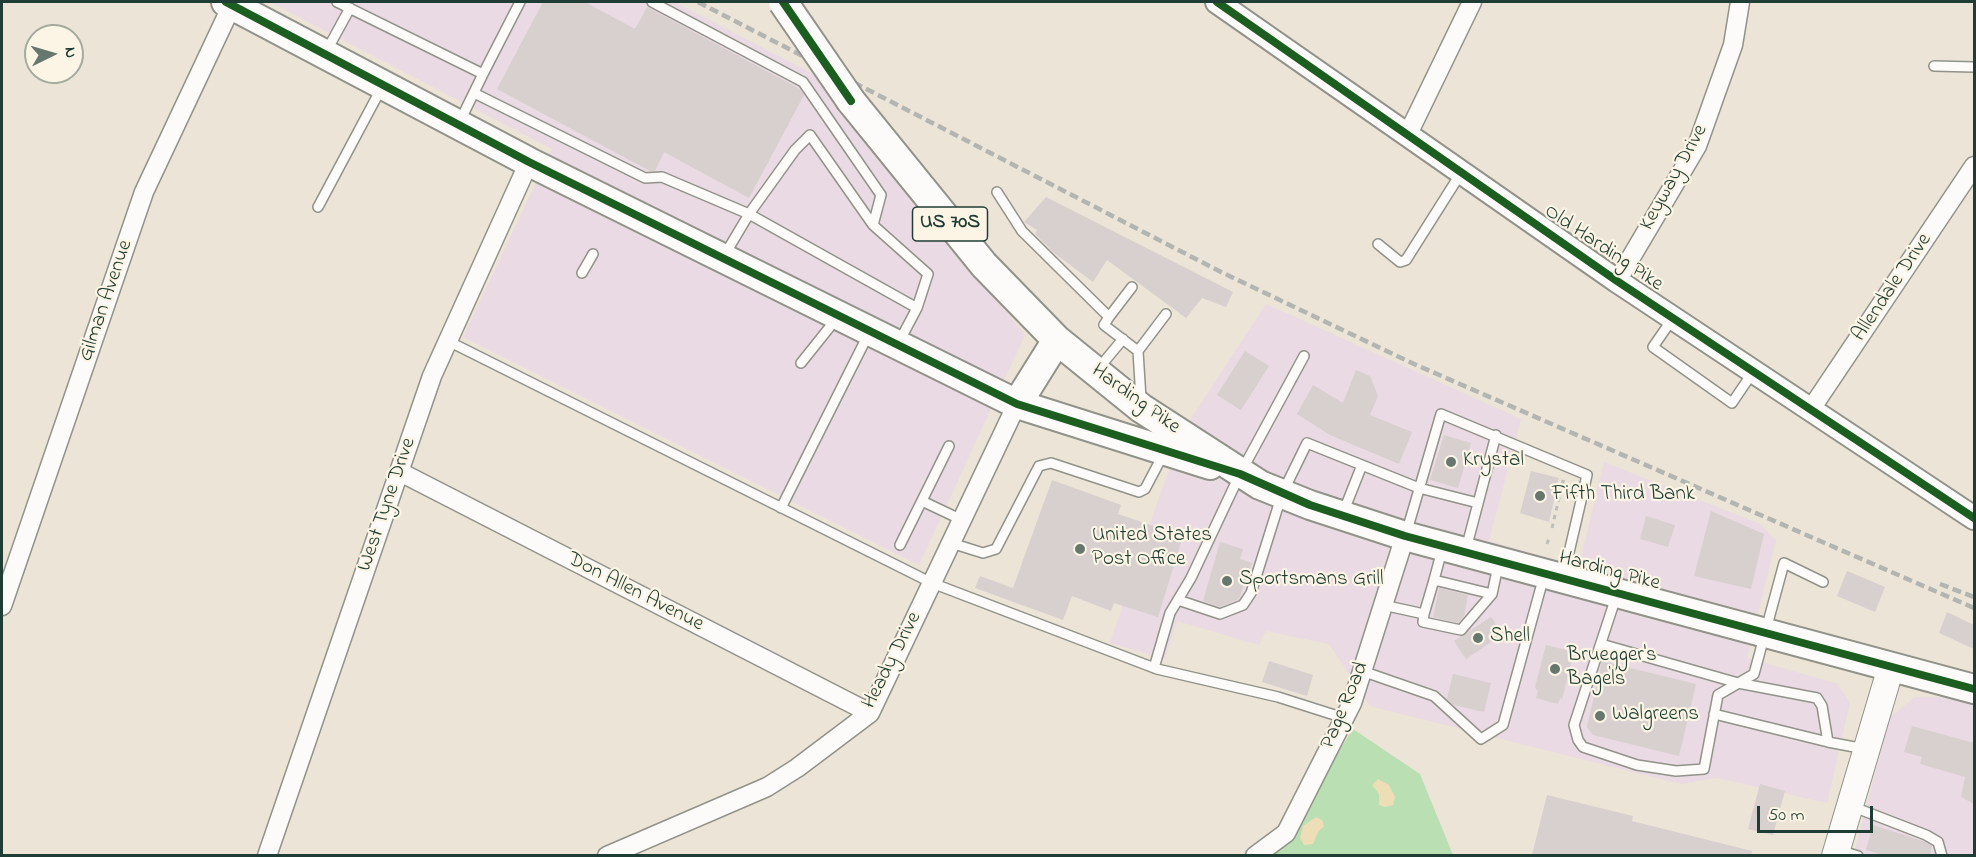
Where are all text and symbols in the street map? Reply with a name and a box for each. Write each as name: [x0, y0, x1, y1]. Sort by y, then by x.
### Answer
north arrow: [24, 24, 84, 84]
text: N: [58, 46, 82, 59]
street label: Keyway Drive: [1636, 121, 1714, 235]
street label: Old Harding Pike: [1539, 200, 1667, 298]
road number: US 70S: [912, 207, 988, 241]
street label: Allendale Drive: [1848, 229, 1938, 347]
street label: Gilman Avenue: [74, 237, 140, 365]
street label: Harding Pike: [1086, 359, 1184, 441]
street label: West Tyne Drive: [353, 435, 423, 575]
place label: Krystal: [1463, 449, 1524, 475]
marker: Krystal: [1444, 455, 1458, 469]
place label: Fifth Third Bank: [1552, 483, 1695, 509]
marker: Fifth Third Bank: [1533, 489, 1547, 503]
place label: United States Post Office: [1092, 524, 1212, 574]
marker: United States Post Office: [1073, 542, 1087, 556]
street label: Harding Pike: [1556, 546, 1662, 598]
street label: Don Allen Avenue: [563, 548, 707, 638]
place label: Sportsmans Grill: [1239, 568, 1384, 594]
marker: Sportsmans Grill: [1220, 574, 1234, 588]
street label: Heady Drive: [858, 608, 928, 714]
place label: Shell: [1490, 625, 1530, 651]
marker: Shell: [1471, 631, 1485, 645]
place label: Bruegger's Bagels: [1567, 644, 1657, 694]
street label: Page Road: [1316, 659, 1376, 753]
marker: Bruegger's Bagels: [1548, 662, 1562, 676]
place label: Walgreens: [1612, 703, 1699, 729]
marker: Walgreens: [1593, 709, 1607, 723]
scale bar: [1760, 794, 1876, 832]
text: 50 m: [1768, 803, 1805, 829]

